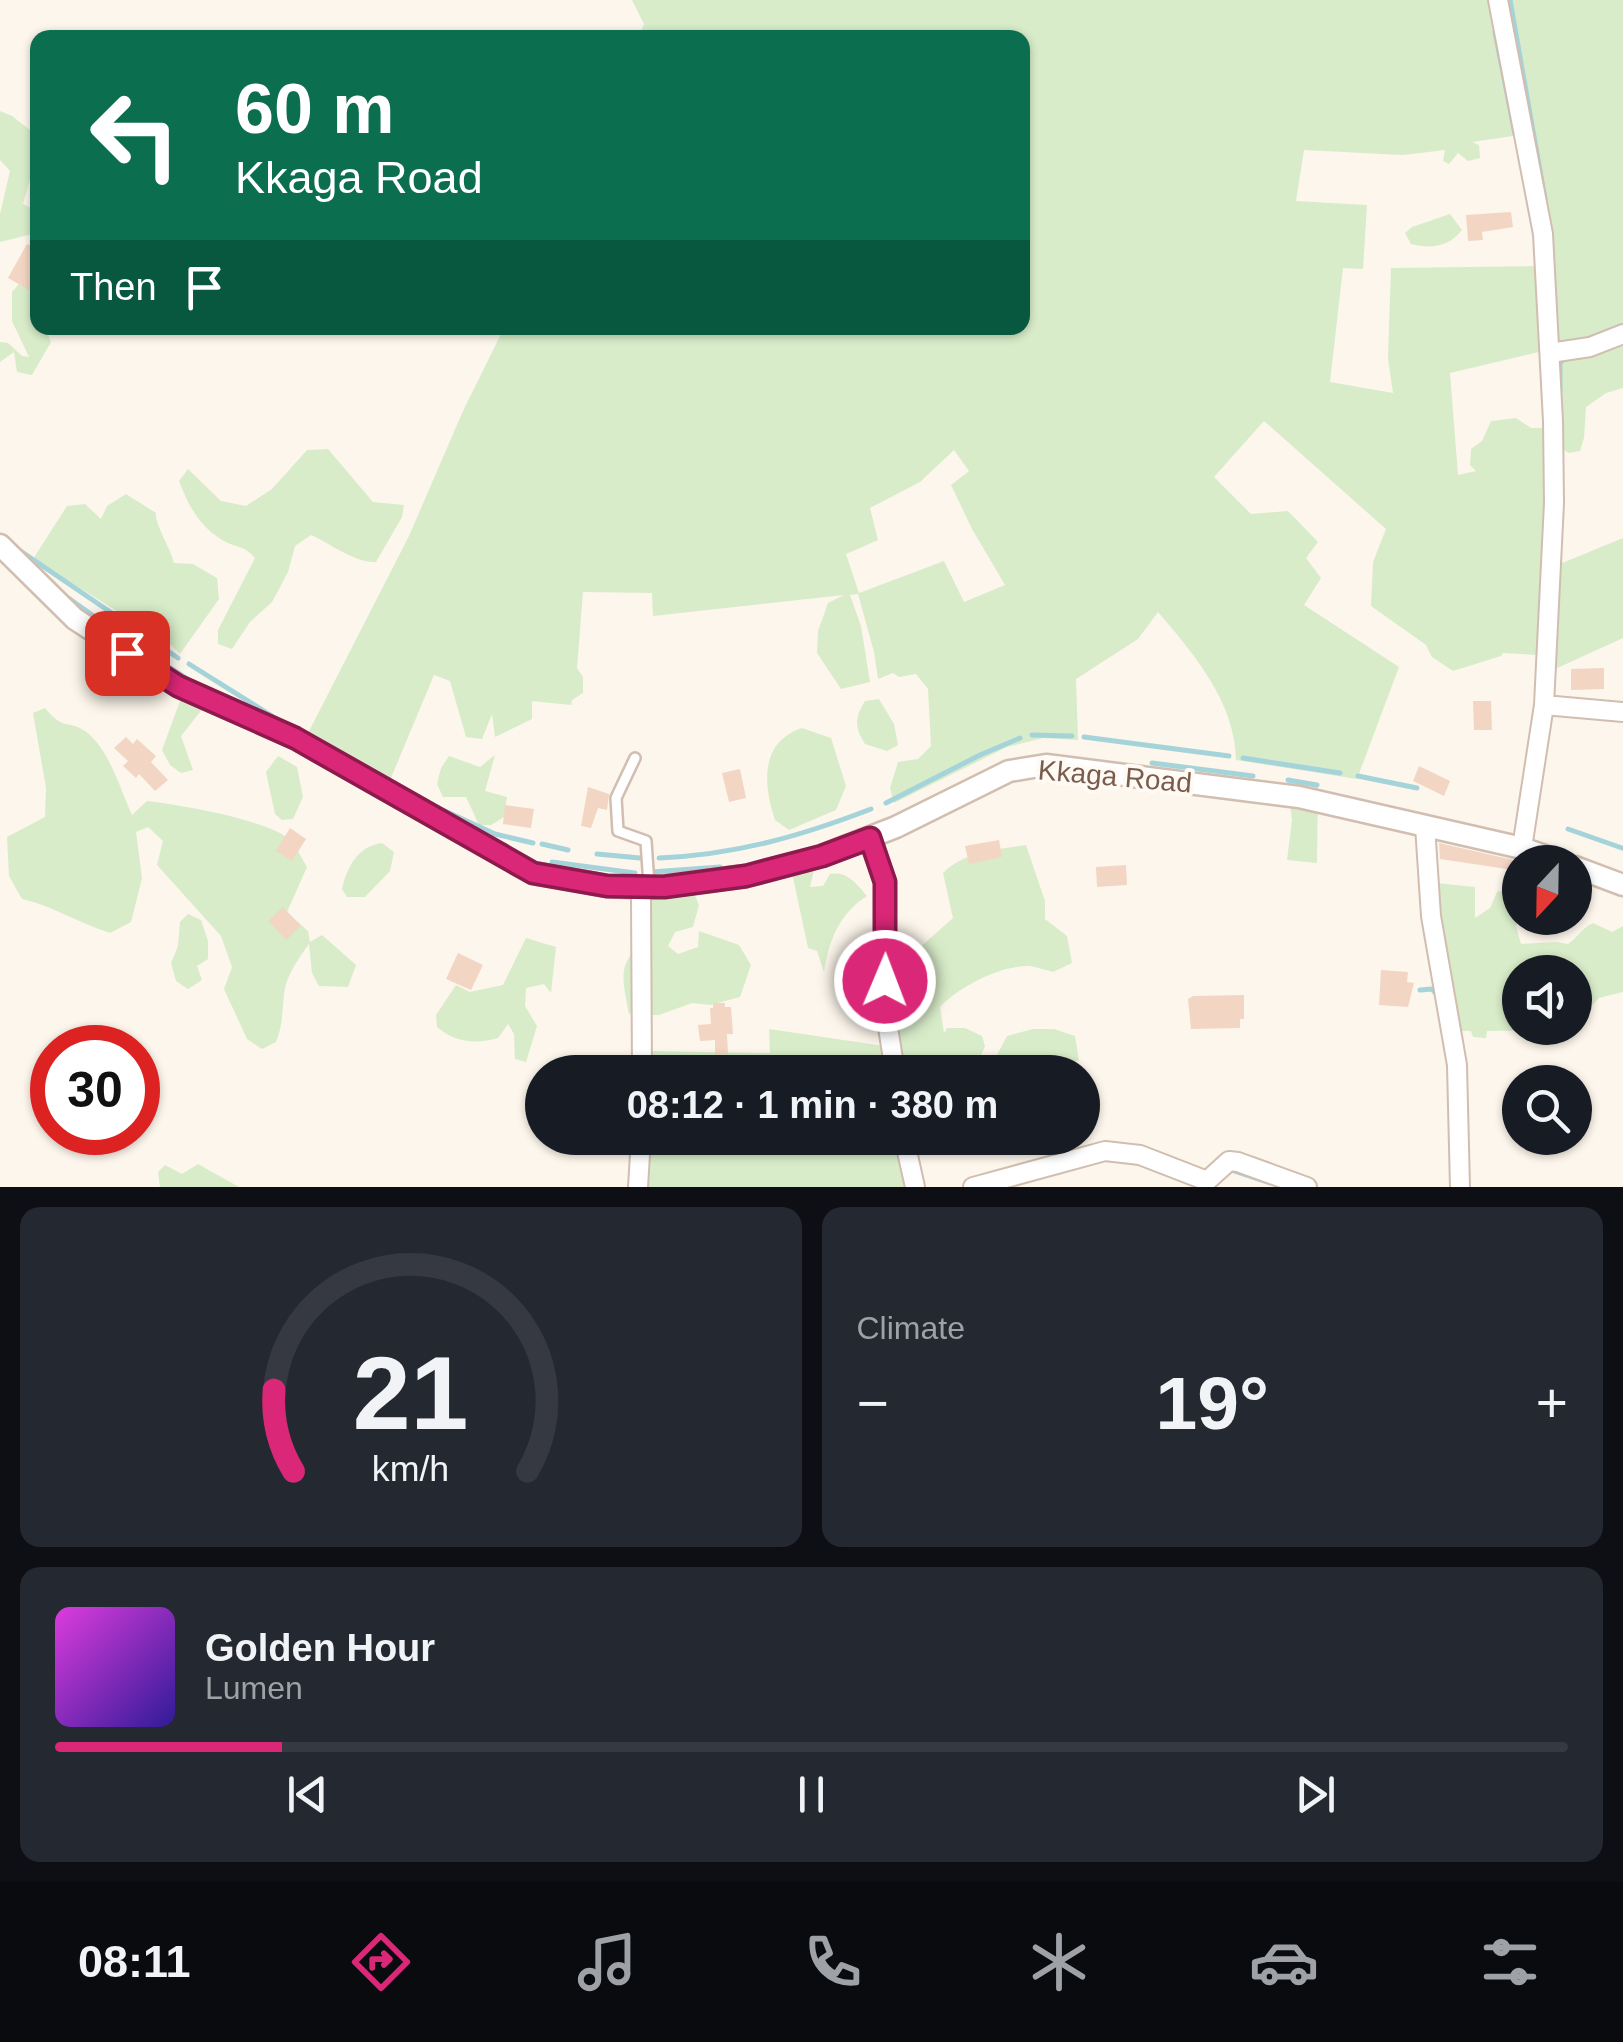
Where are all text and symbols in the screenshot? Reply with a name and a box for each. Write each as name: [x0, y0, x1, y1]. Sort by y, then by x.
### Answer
icon: left: [70, 70, 200, 200]
text: 60 m: [235, 70, 395, 148]
text: Kkaga Road: [235, 152, 483, 203]
icon: arrive: [177, 260, 232, 315]
text: Then: [70, 266, 157, 308]
pin: [85, 611, 170, 696]
icon: arrive: [100, 626, 155, 681]
street label: Kkaga Road: [1037, 754, 1193, 799]
north arrow: [1502, 845, 1592, 935]
map controls: [1502, 845, 1592, 1155]
position arrow: [833, 929, 937, 1033]
button: sound: [1502, 955, 1592, 1045]
speed limit sign: 30: [30, 1025, 160, 1155]
button: search: [1502, 1065, 1592, 1155]
text: 08:12 · 1 min · 380 m: [627, 1084, 998, 1126]
text: Climate: [857, 1310, 965, 1346]
text: 21: [353, 1335, 469, 1451]
text: 19°: [1156, 1361, 1269, 1445]
text: −: [857, 1372, 889, 1434]
text: +: [1536, 1372, 1568, 1434]
text: km/h: [372, 1449, 449, 1489]
text: Golden Hour: [205, 1627, 435, 1669]
text: Lumen: [205, 1670, 303, 1706]
icon: previous: [280, 1767, 335, 1822]
icon: pause: [784, 1767, 839, 1822]
icon: next: [1288, 1767, 1343, 1822]
icon: directions: [346, 1927, 416, 1997]
icon: music: [572, 1927, 642, 1997]
icon: phone: [798, 1927, 868, 1997]
icon: climate: [1024, 1927, 1094, 1997]
icon: car: [1249, 1927, 1319, 1997]
icon: filters: [1475, 1927, 1545, 1997]
text: 08:11: [78, 1936, 191, 1987]

